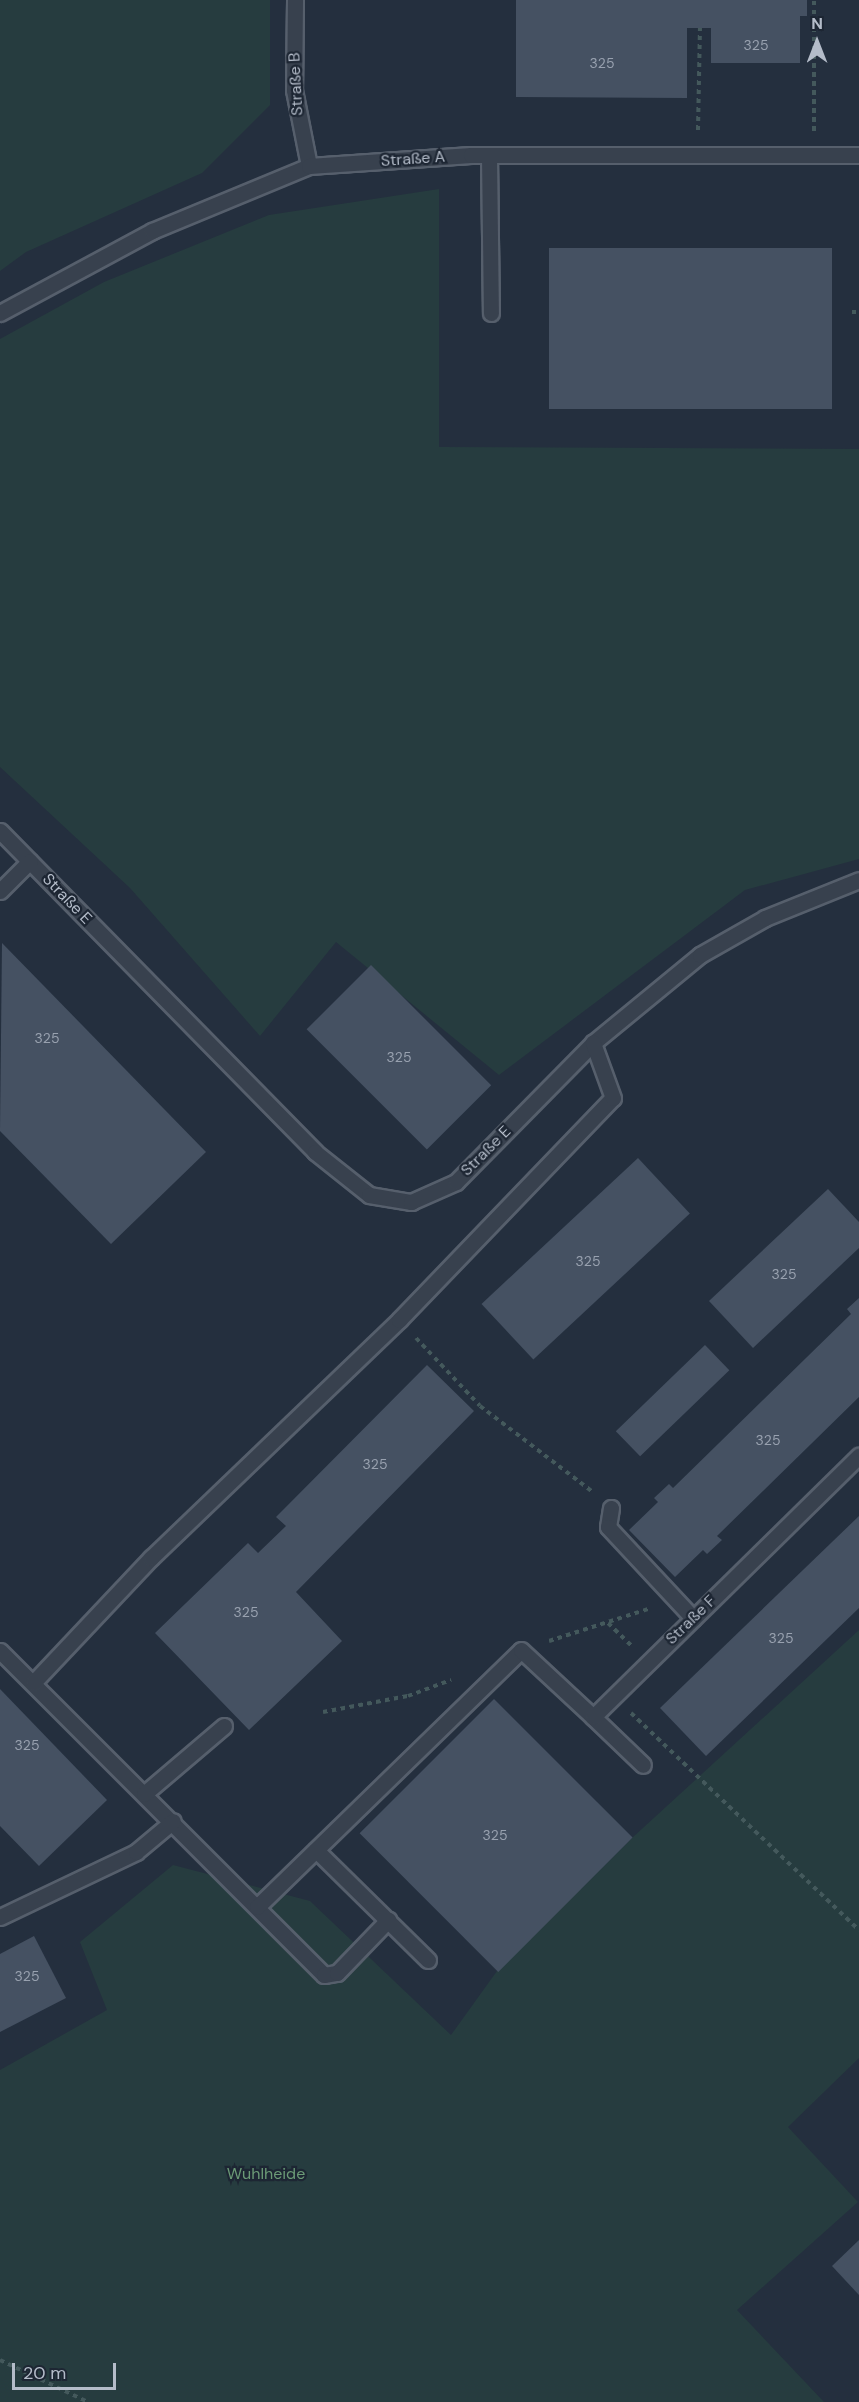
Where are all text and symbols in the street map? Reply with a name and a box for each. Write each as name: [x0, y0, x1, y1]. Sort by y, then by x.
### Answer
north arrow: [787, 12, 847, 72]
text: N: [811, 13, 823, 34]
house number: 325: [744, 37, 768, 53]
street label: Straße B: [285, 52, 307, 116]
house number: 325: [590, 55, 614, 71]
street label: Straße A: [380, 147, 446, 171]
street label: Straße E: [38, 870, 96, 928]
house number: 325: [35, 1030, 59, 1046]
house number: 325: [387, 1049, 411, 1065]
street label: Straße E: [457, 1122, 515, 1180]
house number: 325: [576, 1253, 600, 1269]
house number: 325: [772, 1266, 796, 1282]
house number: 325: [756, 1432, 780, 1448]
house number: 325: [363, 1456, 387, 1472]
street label: Straße F: [662, 1591, 720, 1649]
house number: 325: [234, 1604, 258, 1620]
house number: 325: [769, 1630, 793, 1646]
house number: 325: [15, 1737, 39, 1753]
house number: 325: [483, 1827, 507, 1843]
house number: 325: [15, 1968, 39, 1984]
park label: Wuhlheide: [227, 2164, 305, 2184]
scale bar: [15, 2351, 118, 2389]
text: 20 m: [23, 2361, 66, 2385]

